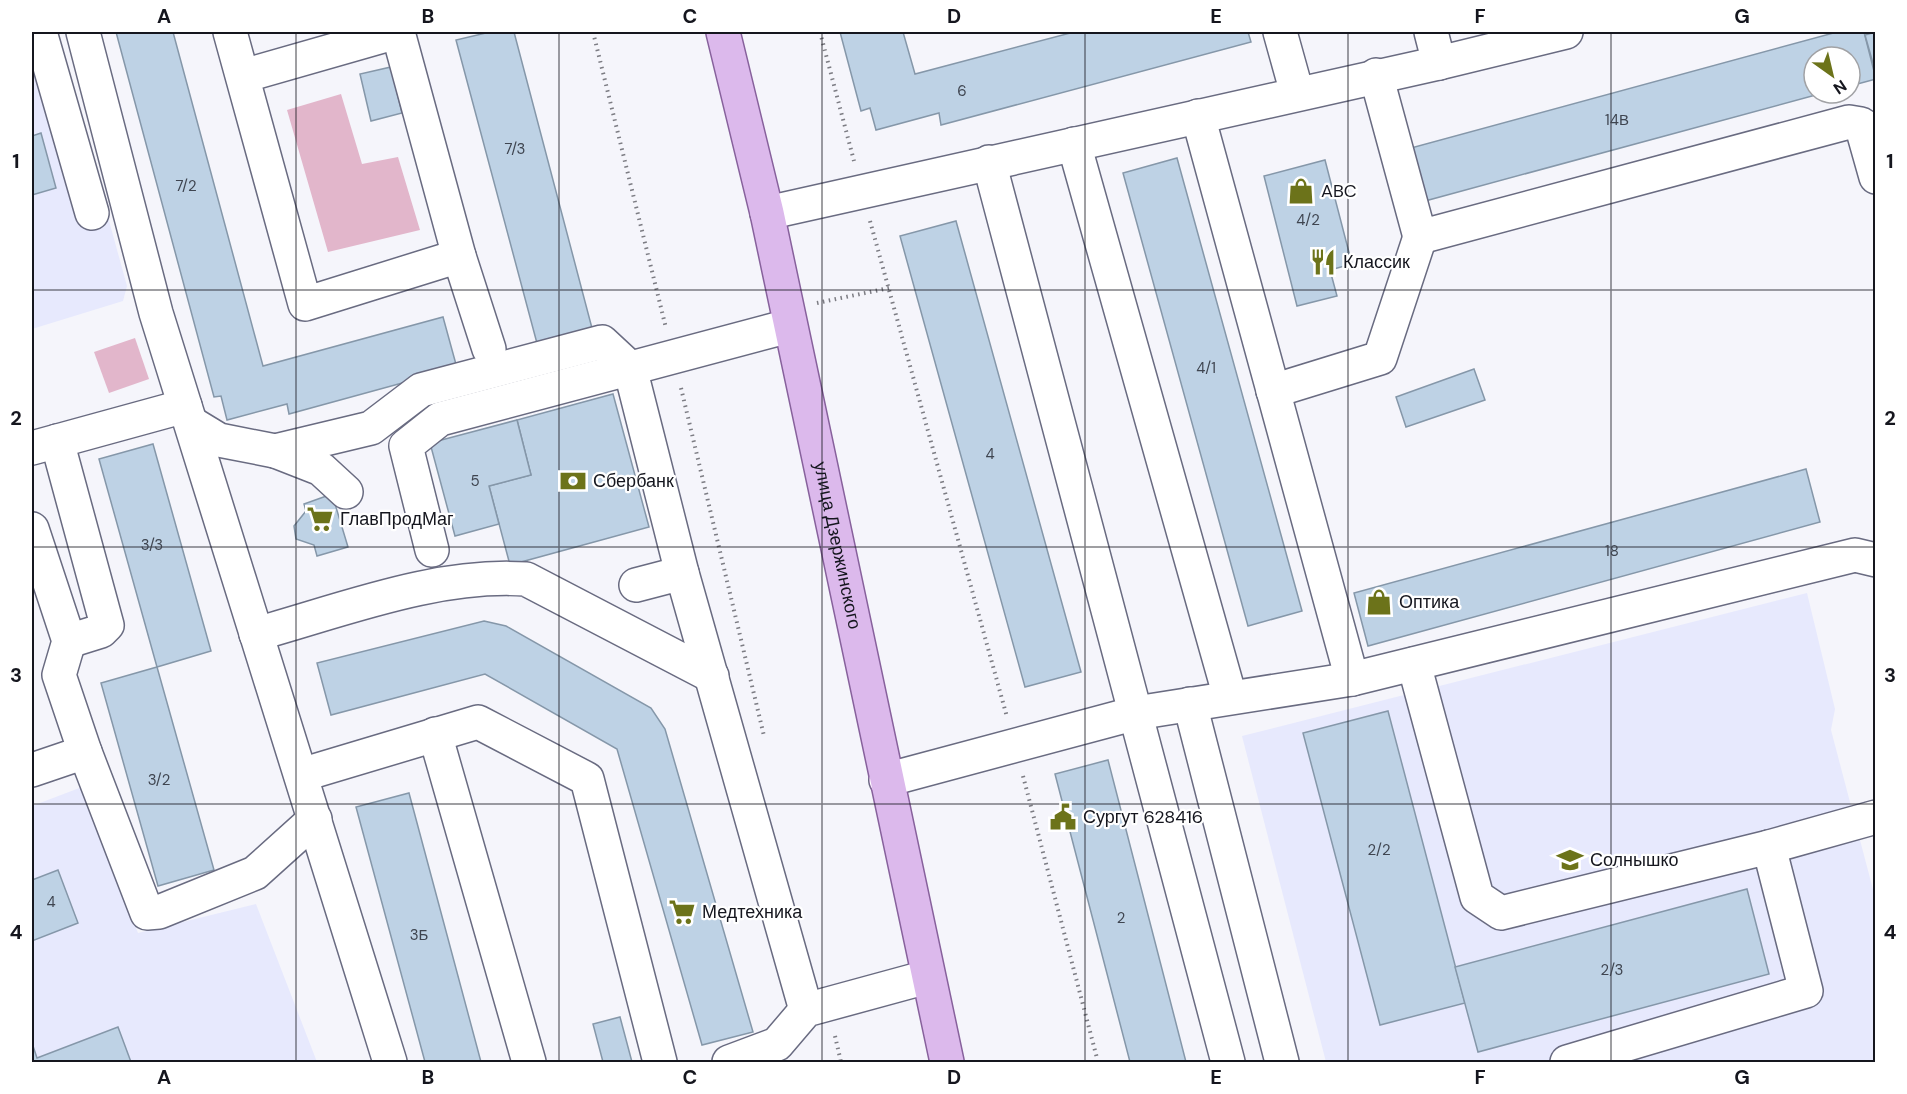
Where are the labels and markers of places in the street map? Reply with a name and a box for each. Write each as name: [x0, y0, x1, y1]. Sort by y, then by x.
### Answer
shop icon: ABC: [1286, 176, 1316, 206]
place label: ABC: [1321, 179, 1357, 203]
restaurant icon: Классик: [1308, 247, 1338, 277]
place label: Классик: [1343, 250, 1410, 274]
bank icon: Сбербанк: [558, 466, 588, 496]
place label: Сбербанк: [593, 469, 674, 493]
supermarket icon: ГлавПродМаг: [305, 504, 335, 534]
place label: ГлавПродМаг: [340, 507, 454, 531]
shop icon: Оптика: [1364, 587, 1394, 617]
place label: Оптика: [1399, 590, 1460, 614]
public building icon: Сургут 628416: [1048, 802, 1078, 832]
place label: Сургут 628416: [1083, 805, 1203, 829]
school or university icon: Солнышко: [1555, 845, 1585, 875]
place label: Солнышко: [1590, 848, 1679, 872]
supermarket icon: Медтехника: [667, 897, 697, 927]
place label: Медтехника: [702, 900, 803, 924]

